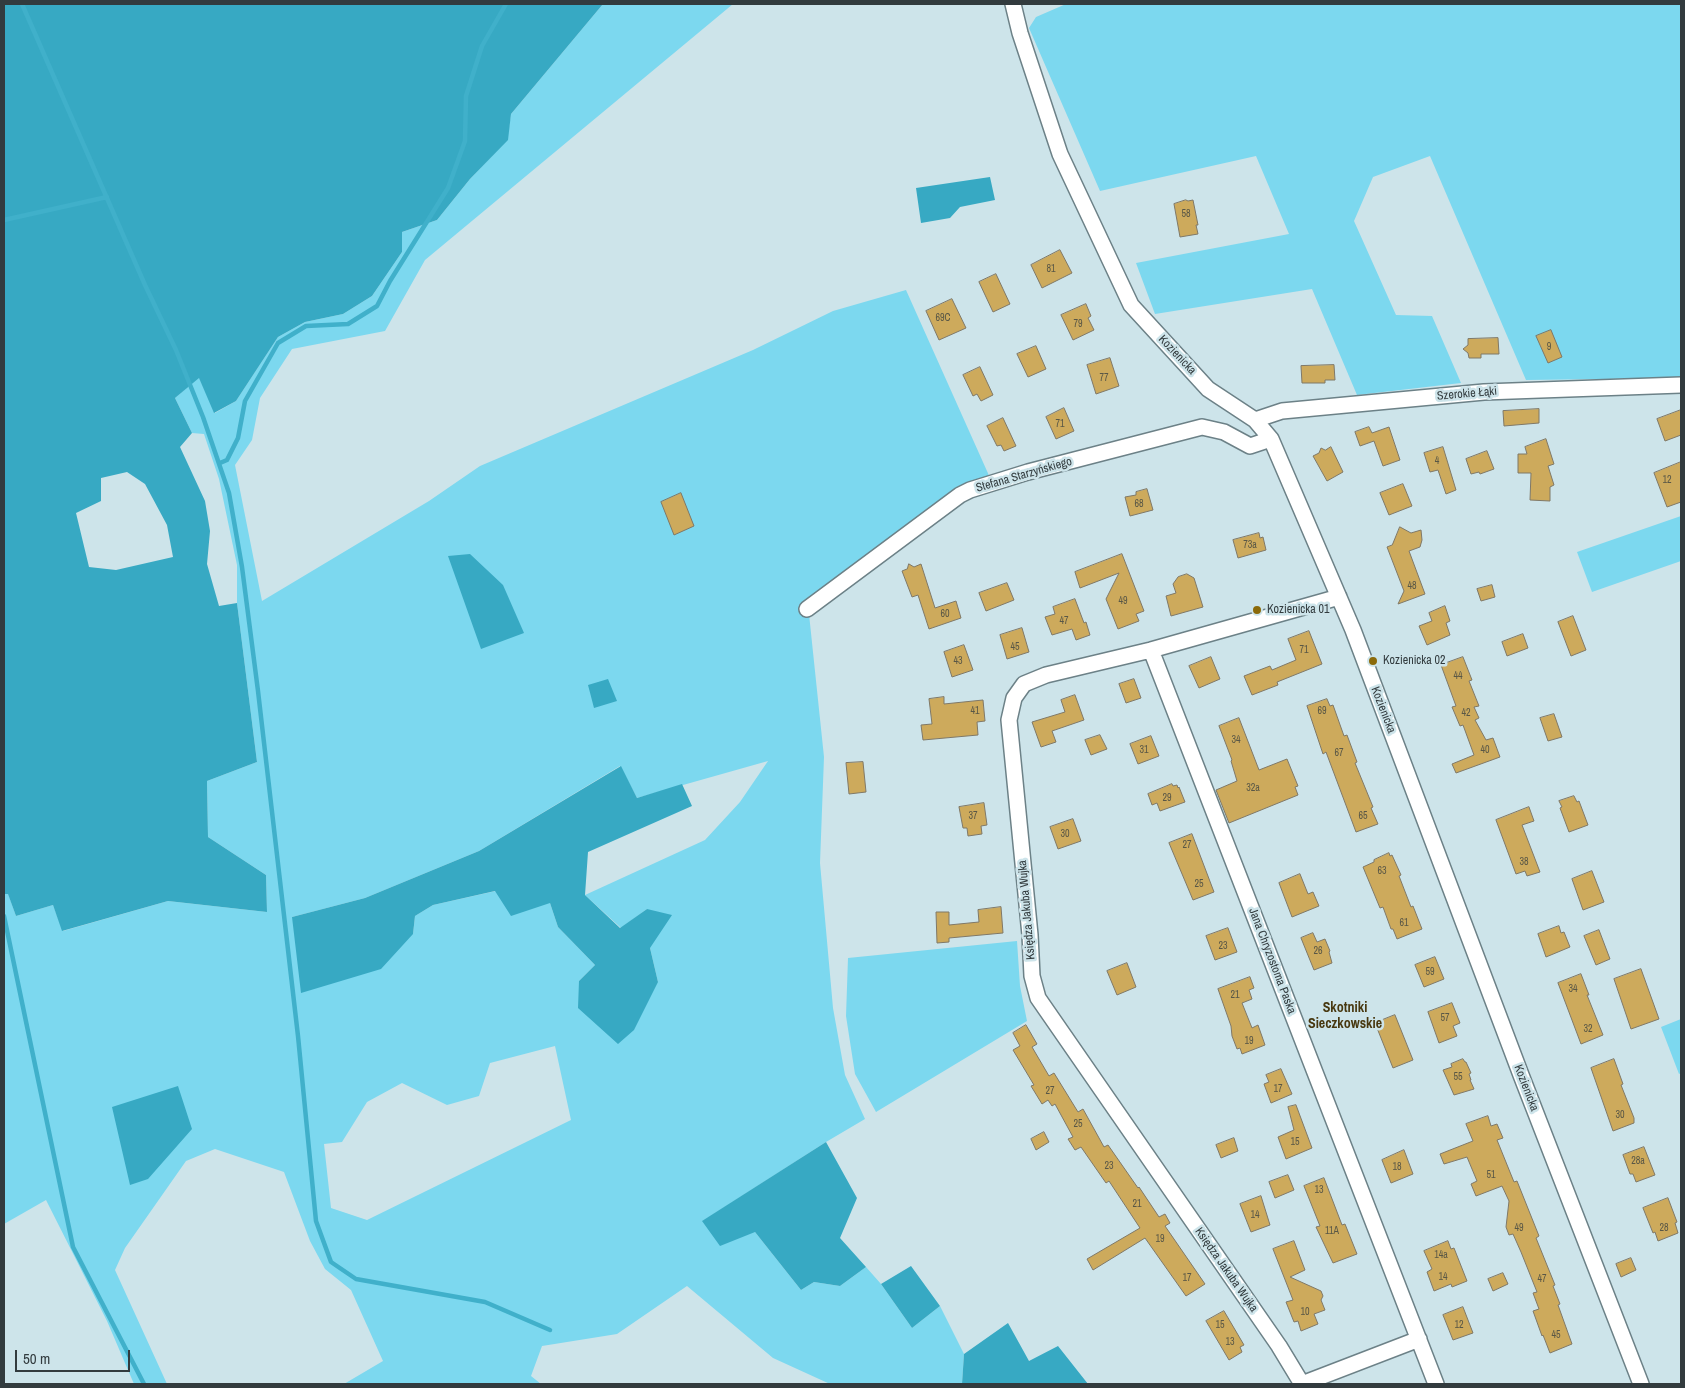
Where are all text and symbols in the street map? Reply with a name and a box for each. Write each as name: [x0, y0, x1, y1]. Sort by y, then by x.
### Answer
house number: 58: [1181, 208, 1191, 220]
house number: 81: [1046, 263, 1056, 275]
house number: 69C: [935, 312, 951, 324]
house number: 79: [1073, 318, 1083, 330]
street label: Kozienicka: [1155, 332, 1199, 378]
house number: 9: [1547, 341, 1551, 353]
house number: 77: [1099, 372, 1109, 384]
street label: Szerokie Łąki: [1436, 384, 1498, 404]
house number: 71: [1055, 418, 1065, 430]
street label: Stefana Starzyńskiego: [974, 454, 1074, 496]
house number: 4: [1435, 455, 1439, 467]
house number: 12: [1662, 474, 1672, 486]
house number: 68: [1134, 498, 1144, 510]
house number: 73a: [1243, 539, 1257, 551]
house number: 48: [1407, 580, 1417, 592]
house number: 49: [1118, 595, 1128, 607]
place label: Kozienicka 01: [1267, 603, 1329, 617]
marker: Kozienicka 01: [1251, 604, 1263, 616]
house number: 60: [940, 608, 950, 620]
house number: 47: [1059, 615, 1069, 627]
house number: 45: [1010, 641, 1020, 653]
house number: 71: [1299, 644, 1309, 656]
place label: Kozienicka 02: [1383, 654, 1445, 668]
house number: 43: [953, 655, 963, 667]
marker: Kozienicka 02: [1367, 655, 1379, 667]
house number: 44: [1453, 670, 1463, 682]
street label: Kozienicka: [1368, 685, 1398, 735]
house number: 41: [970, 705, 980, 717]
house number: 69: [1317, 705, 1327, 717]
house number: 42: [1461, 707, 1471, 719]
house number: 34: [1231, 734, 1241, 746]
house number: 31: [1139, 744, 1149, 756]
house number: 40: [1480, 744, 1490, 756]
house number: 67: [1334, 747, 1344, 759]
house number: 32a: [1246, 782, 1260, 794]
house number: 29: [1162, 792, 1172, 804]
house number: 37: [968, 810, 978, 822]
house number: 65: [1358, 810, 1368, 822]
house number: 30: [1060, 828, 1070, 840]
house number: 27: [1182, 839, 1192, 851]
house number: 38: [1519, 856, 1529, 868]
street label: Księdza Jakuba Wujka: [1015, 860, 1039, 960]
house number: 63: [1377, 865, 1387, 877]
house number: 25: [1194, 878, 1204, 890]
street label: Jana Chryzostoma Paska: [1245, 906, 1299, 1016]
house number: 61: [1399, 917, 1409, 929]
house number: 23: [1218, 940, 1228, 952]
house number: 26: [1313, 945, 1323, 957]
house number: 59: [1425, 966, 1435, 978]
house number: 34: [1568, 983, 1578, 995]
house number: 21: [1230, 989, 1240, 1001]
district label: Skotniki Sieczkowskie: [1308, 1000, 1382, 1032]
house number: 57: [1440, 1012, 1450, 1024]
house number: 32: [1583, 1023, 1593, 1035]
house number: 19: [1244, 1035, 1254, 1047]
street label: Kozienicka: [1511, 1063, 1541, 1113]
house number: 55: [1453, 1071, 1463, 1083]
house number: 17: [1273, 1083, 1283, 1095]
house number: 27: [1045, 1085, 1055, 1097]
house number: 30: [1615, 1109, 1625, 1121]
house number: 25: [1073, 1118, 1083, 1130]
house number: 15: [1290, 1136, 1300, 1148]
house number: 28a: [1631, 1155, 1645, 1167]
house number: 23: [1104, 1160, 1114, 1172]
house number: 18: [1392, 1161, 1402, 1173]
house number: 51: [1486, 1169, 1496, 1181]
house number: 13: [1314, 1184, 1324, 1196]
house number: 21: [1132, 1198, 1142, 1210]
house number: 14: [1250, 1209, 1260, 1221]
house number: 49: [1514, 1222, 1524, 1234]
house number: 28: [1659, 1222, 1669, 1234]
street label: Księdza Jakuba Wujka: [1191, 1225, 1261, 1315]
house number: 11A: [1325, 1225, 1339, 1237]
house number: 19: [1155, 1233, 1165, 1245]
house number: 14a: [1434, 1249, 1448, 1261]
house number: 14: [1438, 1271, 1448, 1283]
house number: 17: [1182, 1272, 1192, 1284]
house number: 47: [1537, 1273, 1547, 1285]
house number: 10: [1300, 1306, 1310, 1318]
house number: 15: [1215, 1319, 1225, 1331]
house number: 12: [1454, 1319, 1464, 1331]
house number: 45: [1551, 1329, 1561, 1341]
house number: 13: [1225, 1336, 1235, 1348]
scale bar: [18, 1340, 132, 1372]
text: 50 m: [23, 1348, 50, 1369]

